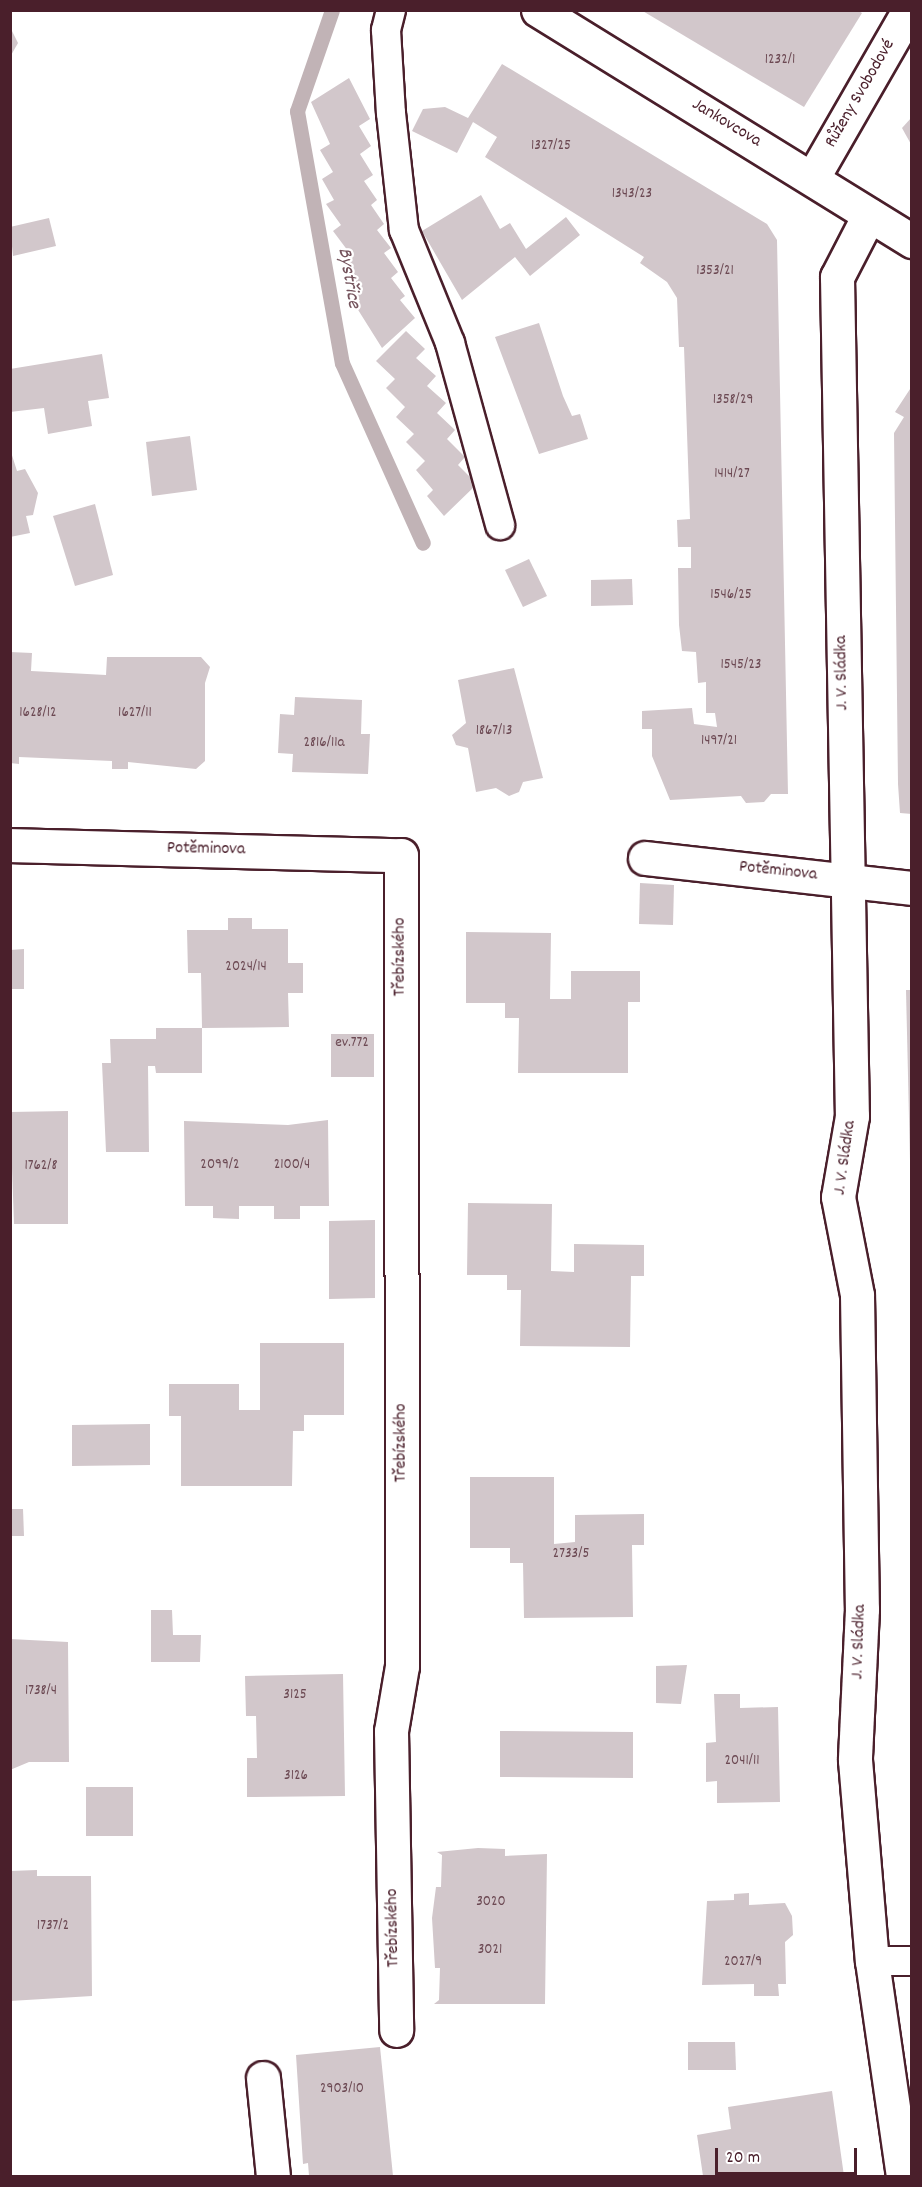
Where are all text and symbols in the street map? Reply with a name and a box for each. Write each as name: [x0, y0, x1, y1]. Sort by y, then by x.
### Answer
street label: Růženy Svobodové: [821, 36, 901, 152]
house number: 1232/1: [765, 52, 795, 70]
street label: Jankovcova: [687, 95, 765, 153]
house number: 1327/25: [531, 138, 571, 156]
house number: 1343/23: [612, 186, 652, 204]
water label: Bystřice: [331, 246, 365, 310]
house number: 1353/21: [696, 263, 734, 281]
house number: 1358/29: [713, 392, 753, 410]
house number: 1414/27: [714, 466, 750, 484]
house number: 1546/25: [710, 587, 752, 605]
street label: J. V. Sládka: [832, 635, 854, 711]
house number: 1545/23: [721, 657, 761, 675]
house number: 1628/12: [19, 705, 57, 723]
house number: 1627/11: [118, 705, 152, 723]
house number: 1867/13: [476, 723, 512, 741]
house number: 1497/21: [701, 733, 737, 751]
house number: 2816/11a: [303, 735, 345, 753]
street label: Potěminova: [167, 839, 245, 861]
street label: Potěminova: [738, 857, 818, 887]
street label: Třebízského: [390, 918, 412, 996]
house number: 2024/14: [225, 959, 267, 977]
house number: ev.772: [335, 1035, 369, 1053]
street label: J. V. Sládka: [830, 1119, 862, 1197]
house number: 2099/2: [200, 1157, 240, 1175]
house number: 2100/4: [274, 1157, 310, 1175]
house number: 1762/8: [24, 1158, 58, 1176]
street label: Třebízského: [391, 1404, 413, 1482]
house number: 2733/5: [553, 1546, 589, 1564]
street label: J. V. Sládka: [848, 1604, 872, 1680]
house number: 1738/4: [25, 1683, 57, 1701]
house number: 3125: [283, 1687, 307, 1705]
house number: 2041/11: [724, 1753, 760, 1771]
house number: 3126: [284, 1768, 308, 1786]
street label: Třebízského: [383, 1888, 405, 1968]
house number: 3020: [476, 1894, 506, 1912]
house number: 1737/2: [37, 1918, 69, 1936]
house number: 3021: [478, 1942, 502, 1960]
house number: 2027/9: [724, 1954, 762, 1972]
house number: 2903/10: [320, 2081, 364, 2099]
scale bar: [718, 2136, 860, 2174]
text: 20 m: [726, 2146, 760, 2171]

